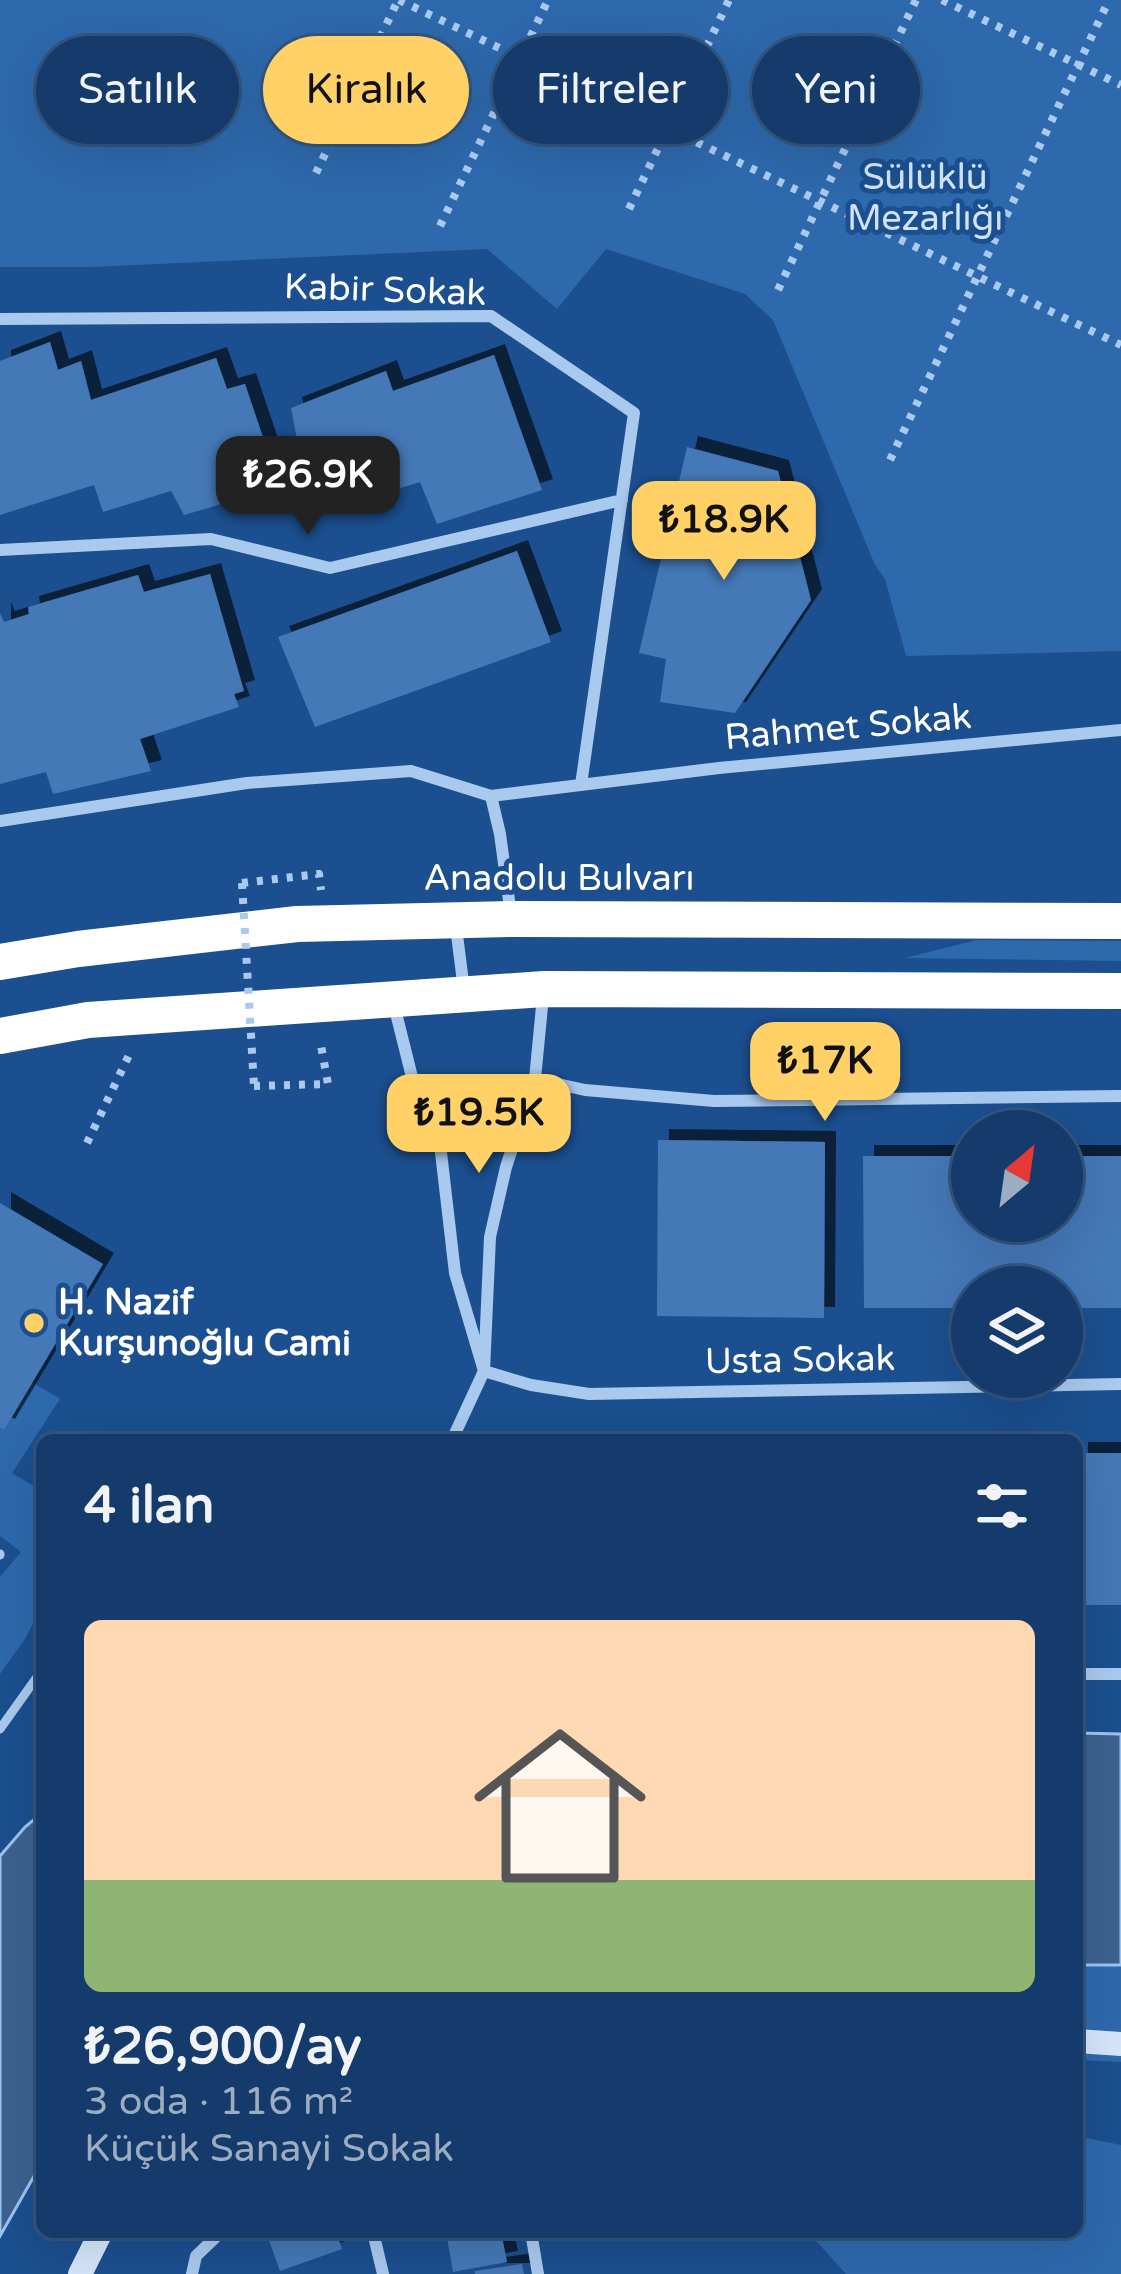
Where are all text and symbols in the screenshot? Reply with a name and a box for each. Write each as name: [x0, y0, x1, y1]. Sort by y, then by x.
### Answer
chip: Satılık: [36, 36, 239, 144]
chip: Kiralık: [263, 36, 469, 144]
chip: Filtreler: [493, 36, 728, 144]
chip: Yeni: [752, 36, 920, 144]
park label: Sülüklü Mezarlığı: [847, 156, 1003, 240]
street label: Kabir Sokak: [283, 265, 487, 315]
pin: ₺26.9K: [210, 436, 406, 538]
text: ₺26.9K: [243, 451, 373, 498]
pin: ₺18.9K: [626, 481, 822, 583]
text: ₺18.9K: [659, 496, 789, 543]
street label: Rahmet Sokak: [723, 695, 973, 759]
street label: Anadolu Bulvarı: [423, 857, 695, 900]
pin: ₺17K: [754, 1022, 896, 1124]
text: ₺17K: [777, 1037, 873, 1084]
pin: ₺19.5K: [381, 1074, 577, 1176]
text: ₺19.5K: [414, 1089, 544, 1136]
north arrow: [951, 1110, 1083, 1242]
map controls: [951, 1110, 1083, 1398]
button: layers: [951, 1266, 1083, 1398]
place label: H. Nazif Kurşunoğlu Cami: [58, 1281, 351, 1365]
marker: H. Nazif Kurşunoğlu Cami: [21, 1310, 47, 1336]
street label: Usta Sokak: [704, 1337, 896, 1383]
icon: filters: [969, 1473, 1035, 1539]
text: 4 ilan: [84, 1475, 214, 1537]
icon: home: [452, 1698, 668, 1914]
text: ₺26,900/ay: [84, 2016, 362, 2078]
text: 3 oda · 116 m²: [84, 2078, 353, 2125]
text: Küçük Sanayi Sokak: [84, 2125, 454, 2172]

